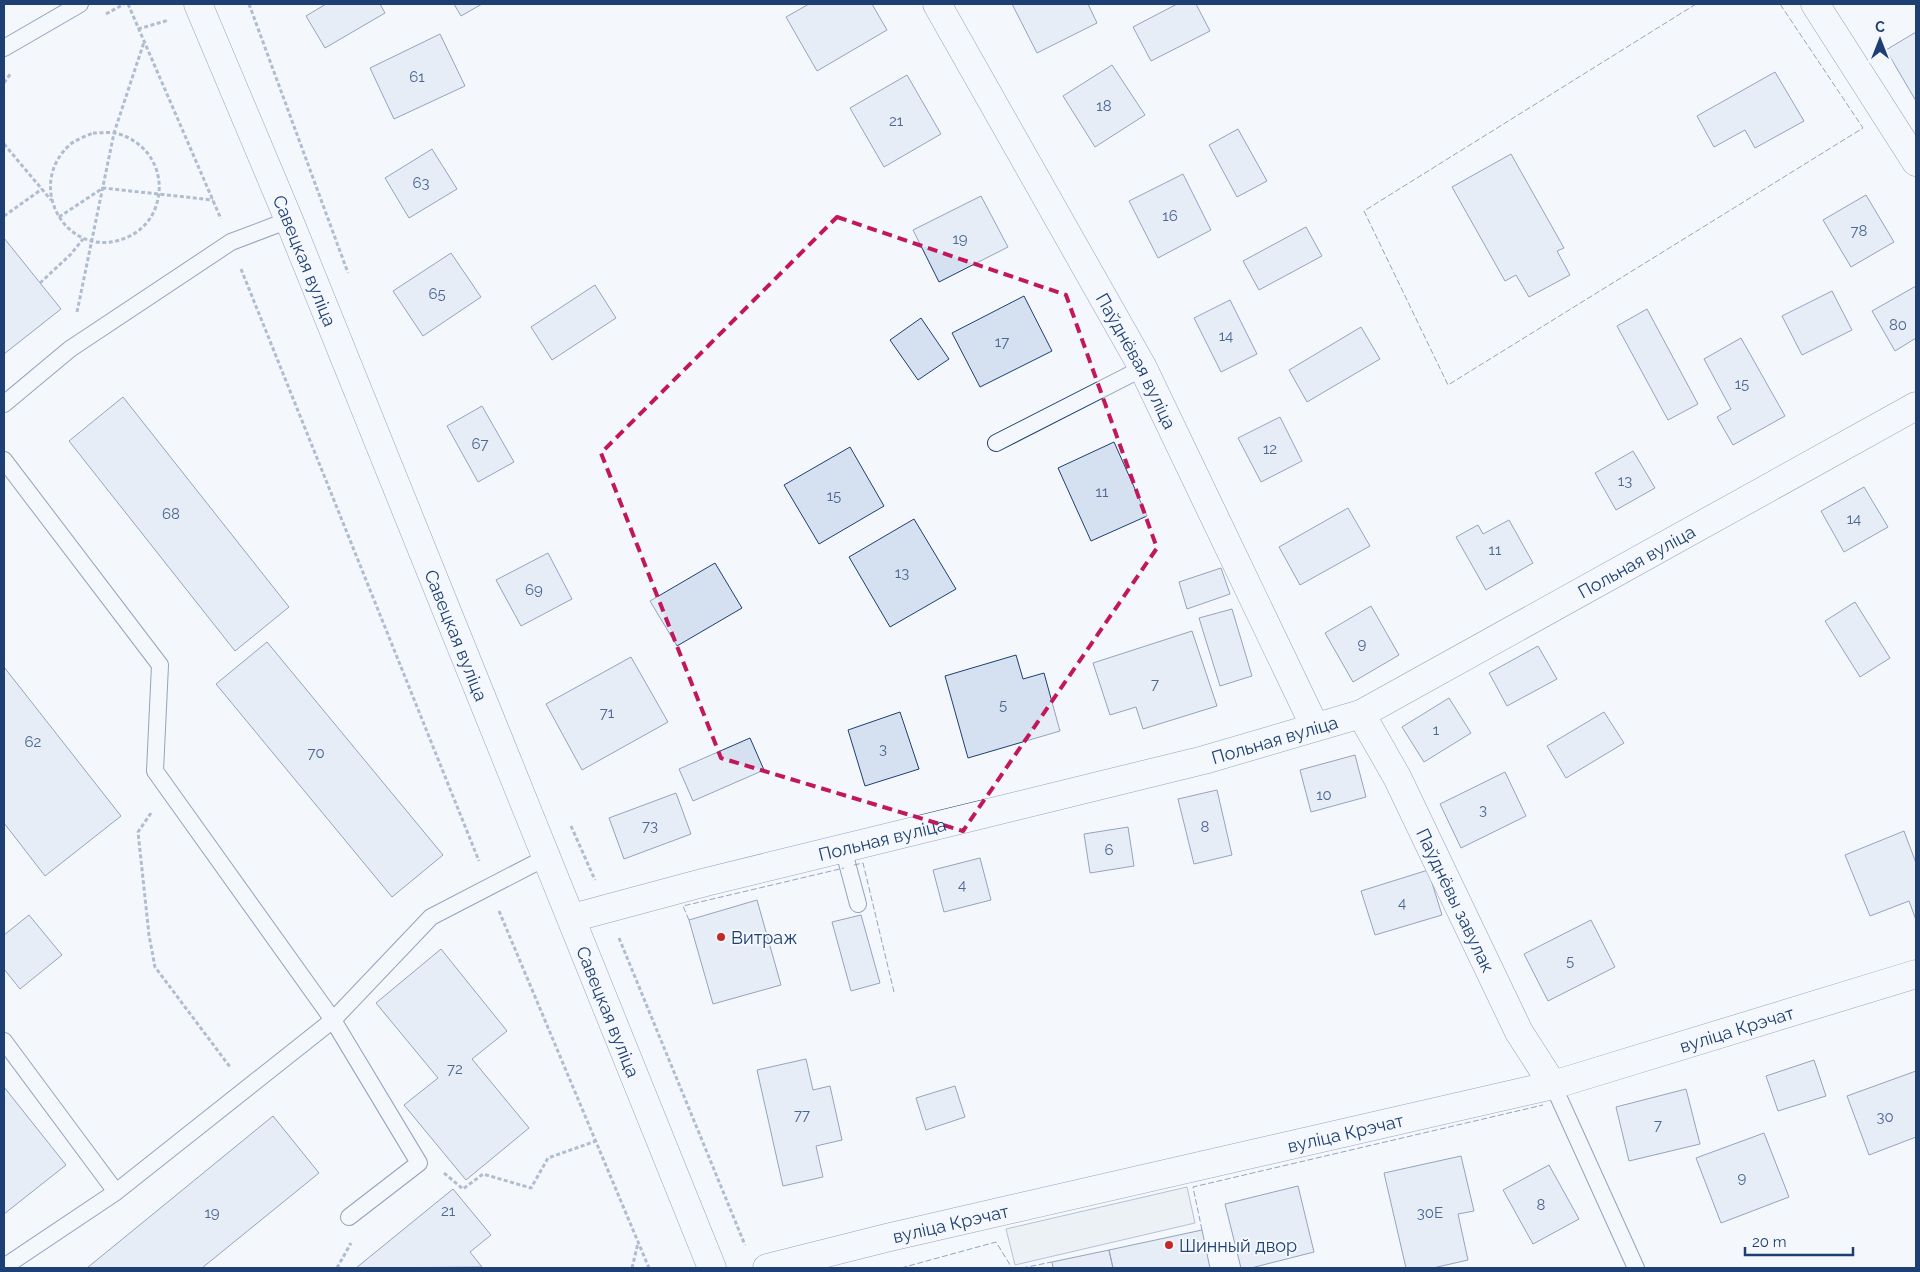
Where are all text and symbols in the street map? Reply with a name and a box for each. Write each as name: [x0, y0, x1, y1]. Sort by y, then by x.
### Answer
north arrow: [1855, 15, 1905, 65]
text: С: [1875, 19, 1885, 35]
house number: 61: [409, 68, 425, 86]
house number: 18: [1096, 97, 1112, 115]
house number: 21: [889, 112, 904, 130]
house number: 63: [412, 174, 430, 192]
street label: Савецкая вуліца: [269, 192, 341, 329]
house number: 16: [1162, 207, 1178, 225]
house number: 78: [1851, 222, 1868, 240]
house number: 19: [952, 230, 968, 248]
house number: 65: [428, 285, 446, 303]
street label: Паўднёвая вуліца: [1092, 289, 1181, 432]
house number: 80: [1889, 316, 1907, 334]
house number: 14: [1219, 327, 1233, 345]
house number: 17: [995, 333, 1009, 351]
house number: 15: [1735, 375, 1749, 393]
house number: 67: [471, 435, 489, 453]
house number: 12: [1263, 440, 1277, 458]
house number: 13: [1618, 472, 1632, 490]
house number: 11: [1096, 483, 1109, 501]
house number: 15: [827, 487, 841, 505]
house number: 68: [162, 505, 180, 523]
house number: 14: [1847, 510, 1861, 528]
street label: Польная вуліца: [1574, 520, 1699, 602]
house number: 11: [1489, 541, 1502, 559]
house number: 13: [895, 564, 909, 582]
street label: Савецкая вуліца: [421, 566, 492, 704]
house number: 69: [525, 581, 543, 599]
house number: 9: [1358, 635, 1367, 653]
house number: 7: [1151, 675, 1159, 693]
house number: 5: [999, 696, 1007, 714]
house number: 71: [600, 704, 615, 722]
street label: Польная вуліца: [1209, 711, 1340, 768]
house number: 1: [1433, 721, 1440, 739]
house number: 62: [25, 733, 42, 751]
house number: 3: [879, 740, 887, 758]
house number: 70: [307, 744, 325, 762]
house number: 10: [1316, 786, 1332, 804]
house number: 3: [1479, 801, 1487, 819]
street label: Польная вуліца: [816, 813, 948, 865]
house number: 73: [642, 817, 658, 835]
house number: 8: [1201, 818, 1210, 836]
street label: Паўднёвы завулак: [1413, 825, 1499, 975]
house number: 6: [1104, 841, 1114, 859]
house number: 4: [958, 876, 966, 894]
house number: 4: [1398, 894, 1406, 912]
place label: Витраж: [731, 927, 797, 948]
marker: Витраж: [715, 931, 727, 943]
street label: Савецкая вуліца: [573, 943, 644, 1080]
house number: 5: [1566, 952, 1574, 970]
street label: вуліца Крэчат: [1677, 1001, 1797, 1056]
house number: 72: [447, 1060, 463, 1078]
house number: 77: [794, 1106, 810, 1124]
house number: 30: [1876, 1108, 1894, 1126]
street label: вуліца Крэчат: [1285, 1109, 1406, 1156]
house number: 7: [1654, 1116, 1662, 1134]
house number: 9: [1738, 1169, 1747, 1187]
house number: 8: [1537, 1196, 1546, 1214]
street label: вуліца Крэчат: [890, 1200, 1011, 1247]
house number: 21: [441, 1202, 456, 1220]
house number: 19: [204, 1204, 220, 1222]
house number: 30Е: [1417, 1204, 1443, 1222]
scale bar: [1745, 1224, 1852, 1256]
text: 20 m: [1752, 1233, 1787, 1251]
place label: Шинный двор: [1179, 1235, 1297, 1256]
marker: Шинный двор: [1163, 1239, 1175, 1251]

